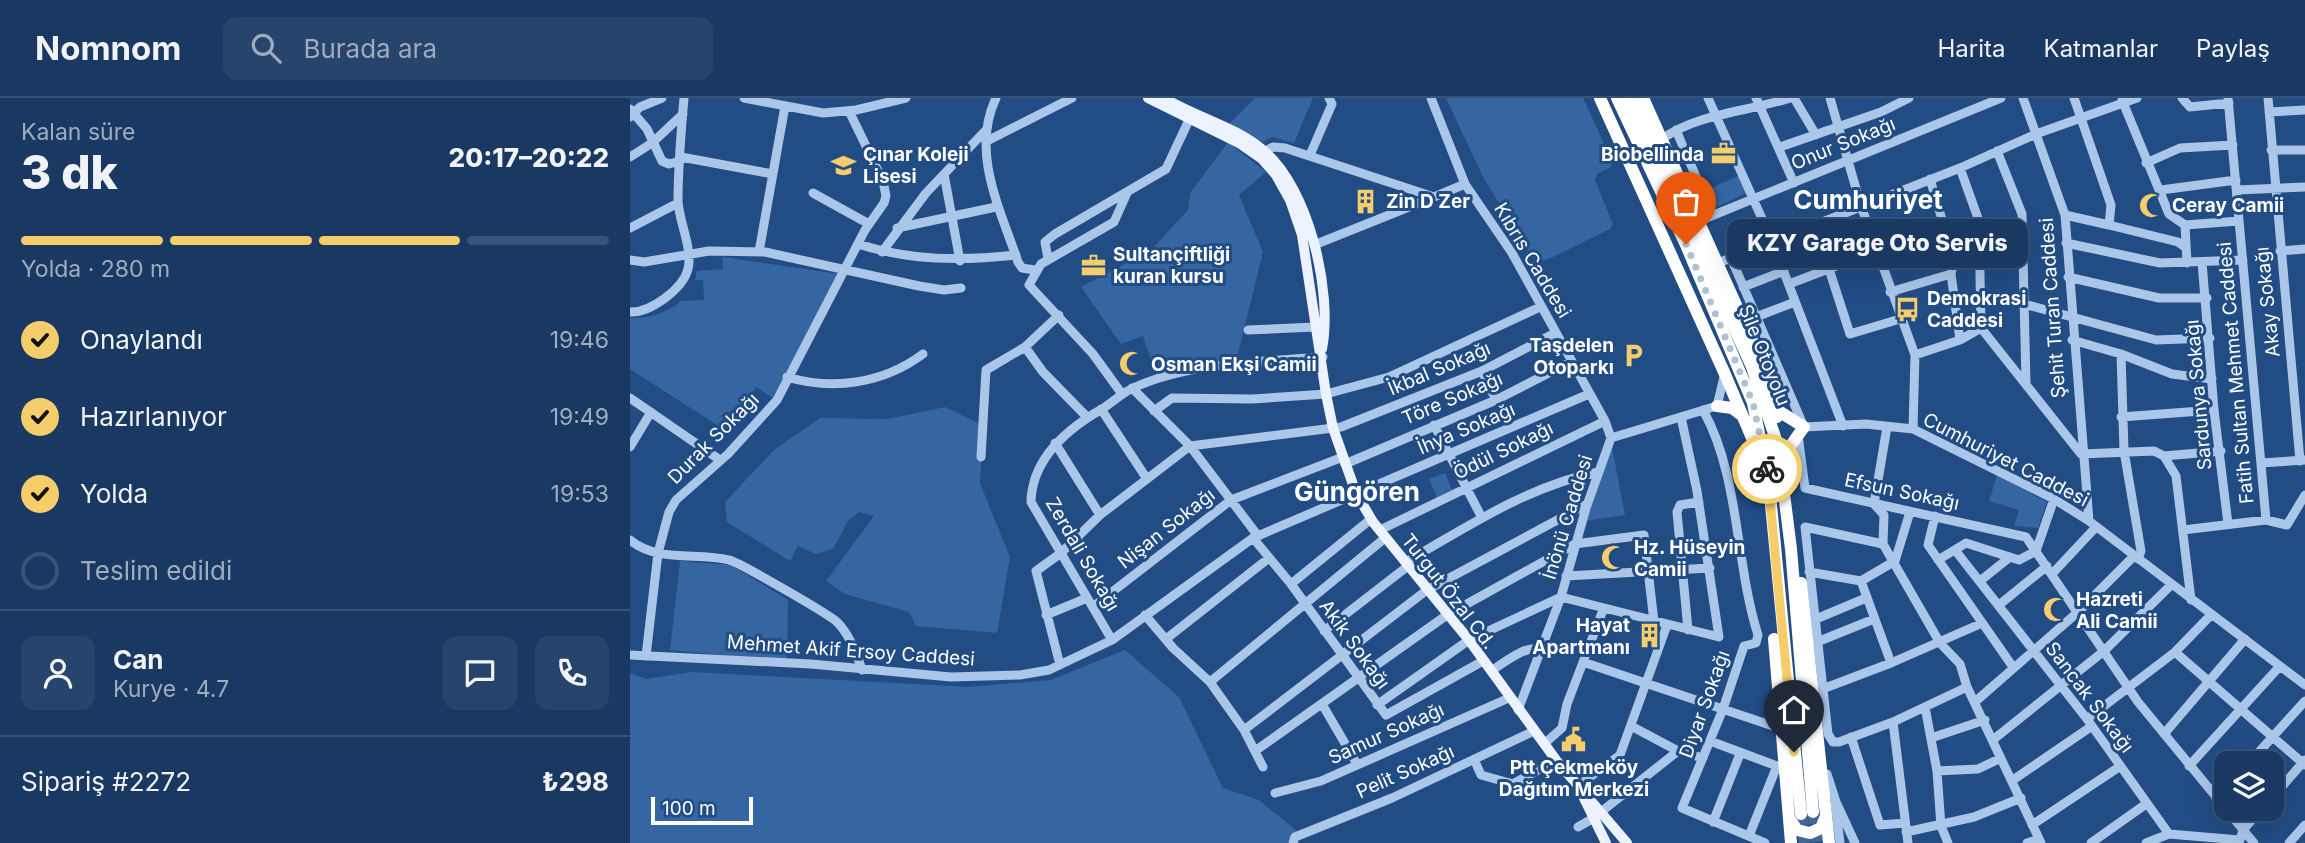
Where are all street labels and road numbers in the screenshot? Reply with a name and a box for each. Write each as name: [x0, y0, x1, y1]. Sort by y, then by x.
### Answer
street label: Onur Sokağı: [1788, 112, 1899, 175]
street label: Kıbrıs Caddesi: [1489, 199, 1576, 322]
street label: Şehit Turan Caddesi: [2035, 217, 2070, 399]
street label: Fatih Sultan Mehmet Caddesi: [2213, 241, 2258, 505]
street label: Akay Sokağı: [2250, 246, 2285, 358]
street label: Şile Otoyolu: [1734, 301, 1795, 409]
street label: Sardunya Sokağı: [2180, 319, 2217, 471]
street label: İkbal Sokağı: [1385, 337, 1494, 400]
street label: Töre Sokağı: [1399, 367, 1506, 430]
street label: Durak Sokağı: [663, 388, 764, 489]
street label: İhya Sokağı: [1414, 398, 1518, 459]
street label: Cumhuriyet Caddesi: [1919, 408, 2092, 511]
street label: Ödül Sokağı: [1450, 416, 1557, 485]
street label: İnönü Caddesi: [1538, 452, 1597, 582]
street label: Efsun Sokağı: [1842, 468, 1961, 515]
street label: Nişan Sokağı: [1113, 483, 1220, 574]
street label: Zerdali Sokağı: [1041, 493, 1124, 615]
street label: Turgut Özal Cd.: [1396, 529, 1501, 654]
street label: Akik Sokağı: [1314, 595, 1395, 693]
street label: Mehmet Akif Ersoy Caddesi: [726, 630, 976, 671]
street label: Sancak Sokağı: [2041, 637, 2139, 757]
street label: Diyar Sokağı: [1674, 647, 1735, 761]
street label: Samur Sokağı: [1325, 698, 1448, 769]
street label: Pelit Sokağı: [1353, 740, 1458, 803]

